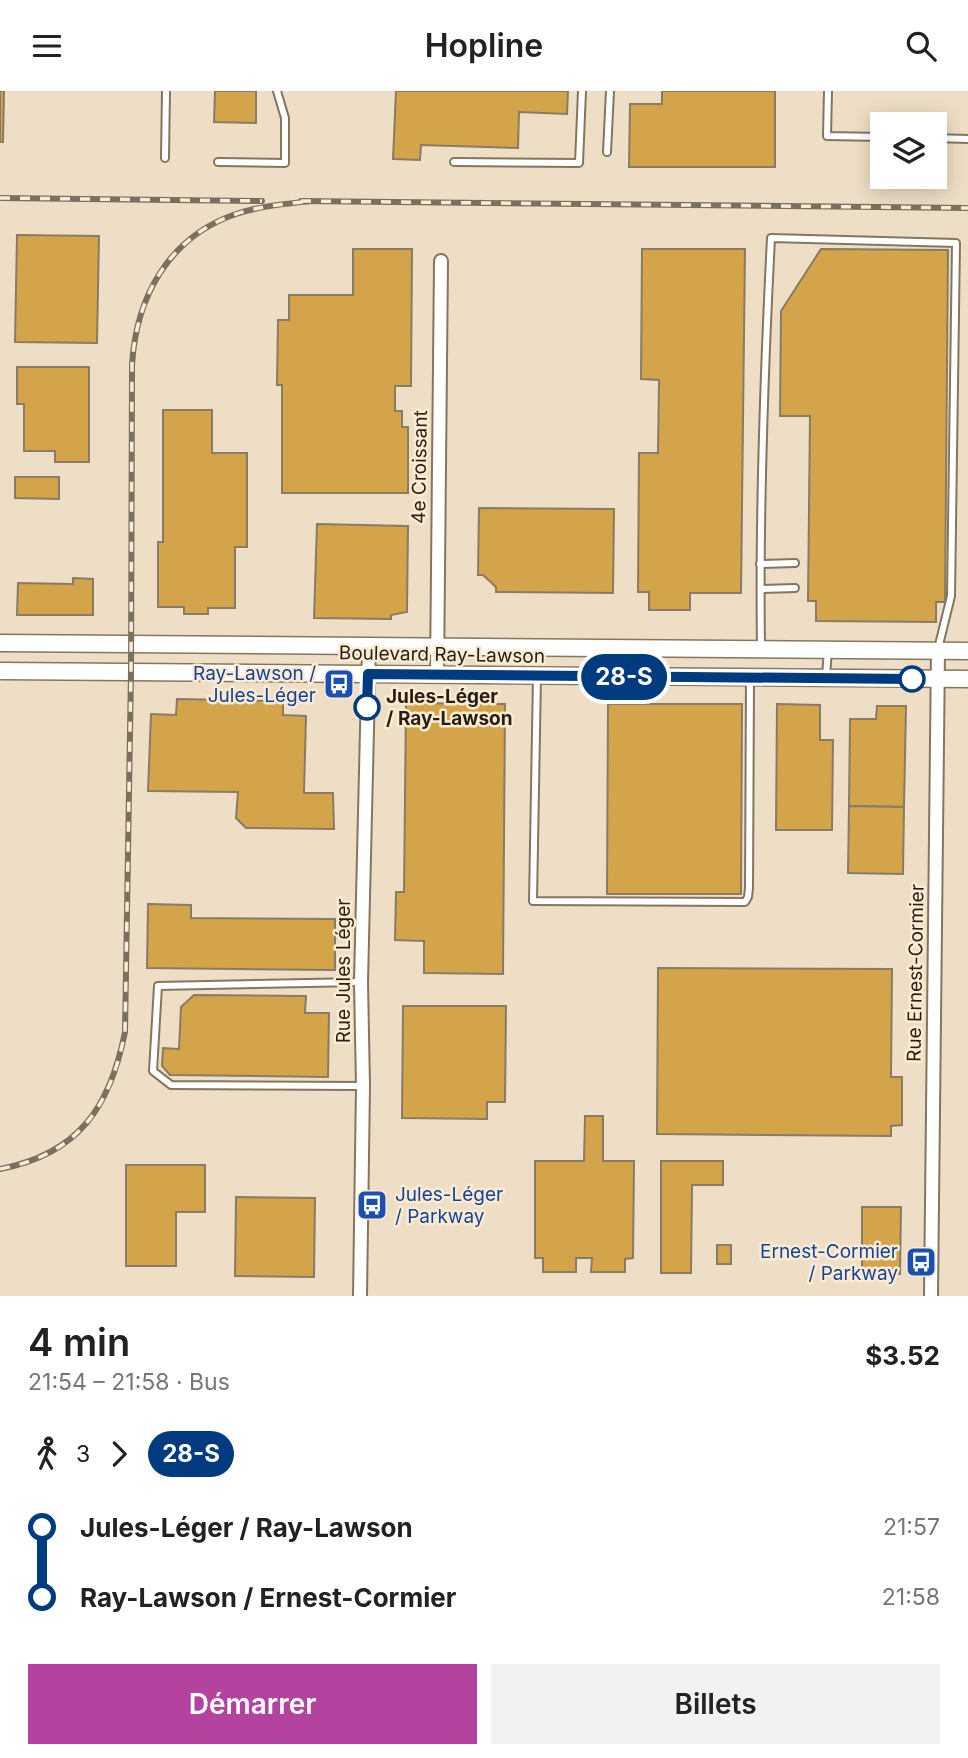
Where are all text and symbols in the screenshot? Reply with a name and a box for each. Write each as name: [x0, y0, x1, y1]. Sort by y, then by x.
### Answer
text: Hopline: [425, 26, 543, 65]
icon: menu: [28, 27, 66, 65]
icon: search: [902, 27, 940, 65]
map controls: [870, 112, 947, 189]
button: layers: [870, 112, 947, 189]
street label: 4e Croissant: [407, 410, 432, 524]
street label: Boulevard Ray-Lawson: [339, 641, 545, 668]
line badge: 28-S: [575, 654, 673, 700]
place label: Ray-Lawson / Jules-Léger: [193, 662, 316, 707]
text: 28-S: [595, 662, 653, 691]
unlabelled marker: [899, 666, 925, 692]
bus stop icon: Ray-Lawson / Jules-Léger: [322, 667, 356, 701]
place label: Jules-Léger / Ray-Lawson: [386, 685, 513, 730]
marker: Jules-Léger / Ray-Lawson: [354, 694, 380, 720]
street label: Rue Ernest-Cormier: [902, 884, 929, 1062]
street label: Rue Jules Léger: [332, 899, 355, 1043]
place label: Jules-Léger / Parkway: [395, 1183, 503, 1228]
bus stop icon: Jules-Léger / Parkway: [355, 1188, 389, 1222]
place label: Ernest-Cormier / Parkway: [760, 1240, 898, 1285]
bus stop icon: Ernest-Cormier / Parkway: [904, 1245, 938, 1279]
text: 4 min: [28, 1319, 130, 1365]
text: $3.52: [865, 1340, 940, 1371]
text: 21:54 – 21:58 · Bus: [28, 1368, 230, 1396]
icon: walk: [28, 1435, 66, 1473]
icon: forward: [100, 1435, 138, 1473]
text: 28-S: [162, 1439, 220, 1468]
text: 3: [76, 1440, 90, 1468]
text: Jules-Léger / Ray-Lawson: [80, 1512, 413, 1543]
text: 21:57: [883, 1513, 940, 1541]
text: Ray-Lawson / Ernest-Cormier: [80, 1582, 456, 1613]
text: 21:58: [882, 1583, 940, 1611]
button: Démarrer: [28, 1664, 477, 1744]
button: Billets: [491, 1664, 940, 1744]

